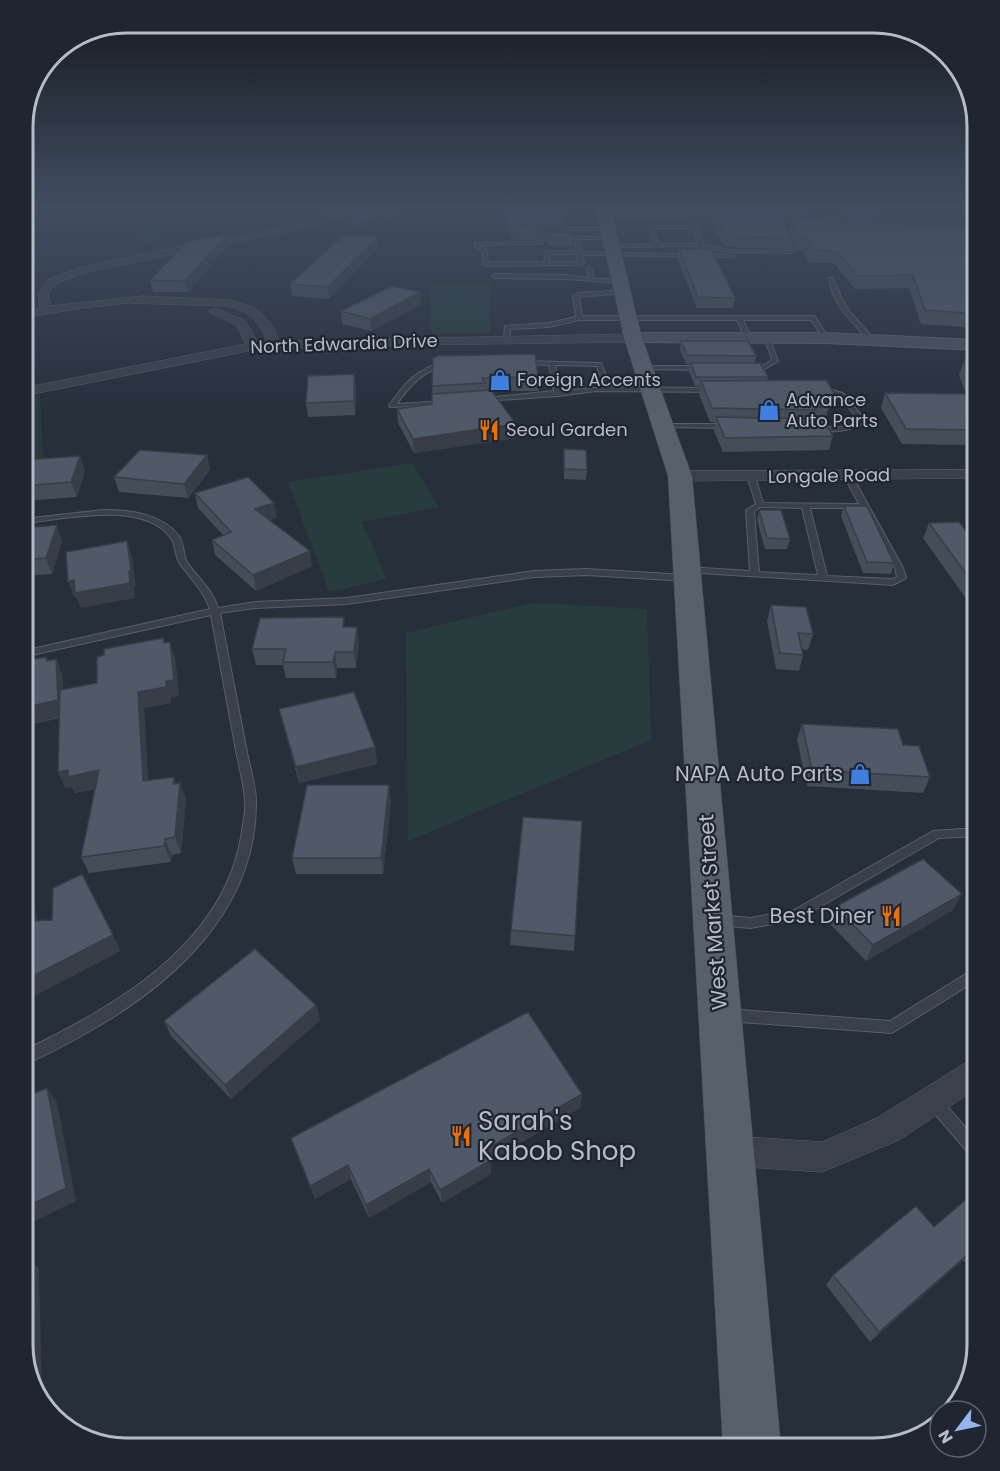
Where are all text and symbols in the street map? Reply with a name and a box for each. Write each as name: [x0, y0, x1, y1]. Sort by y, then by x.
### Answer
street label: North Edwardia Drive: [250, 328, 438, 359]
place label: Foreign Accents: [517, 367, 661, 392]
shop icon: Foreign Accents: [488, 368, 512, 392]
place label: Advance Auto Parts: [786, 387, 878, 433]
shop icon: Advance Auto Parts: [757, 398, 781, 422]
place label: Seoul Garden: [506, 417, 628, 442]
restaurant icon: Seoul Garden: [477, 418, 501, 442]
street label: Longale Road: [768, 462, 890, 489]
place label: NAPA Auto Parts: [675, 759, 843, 788]
shop icon: NAPA Auto Parts: [848, 762, 872, 786]
street label: West Market Street: [691, 813, 734, 1011]
place label: Best Diner: [770, 901, 874, 930]
restaurant icon: Best Diner: [879, 904, 903, 928]
place label: Sarah's Kabob Shop: [478, 1103, 636, 1169]
restaurant icon: Sarah's Kabob Shop: [449, 1124, 473, 1148]
north arrow: [928, 1399, 988, 1459]
text: N: [933, 1425, 959, 1448]

